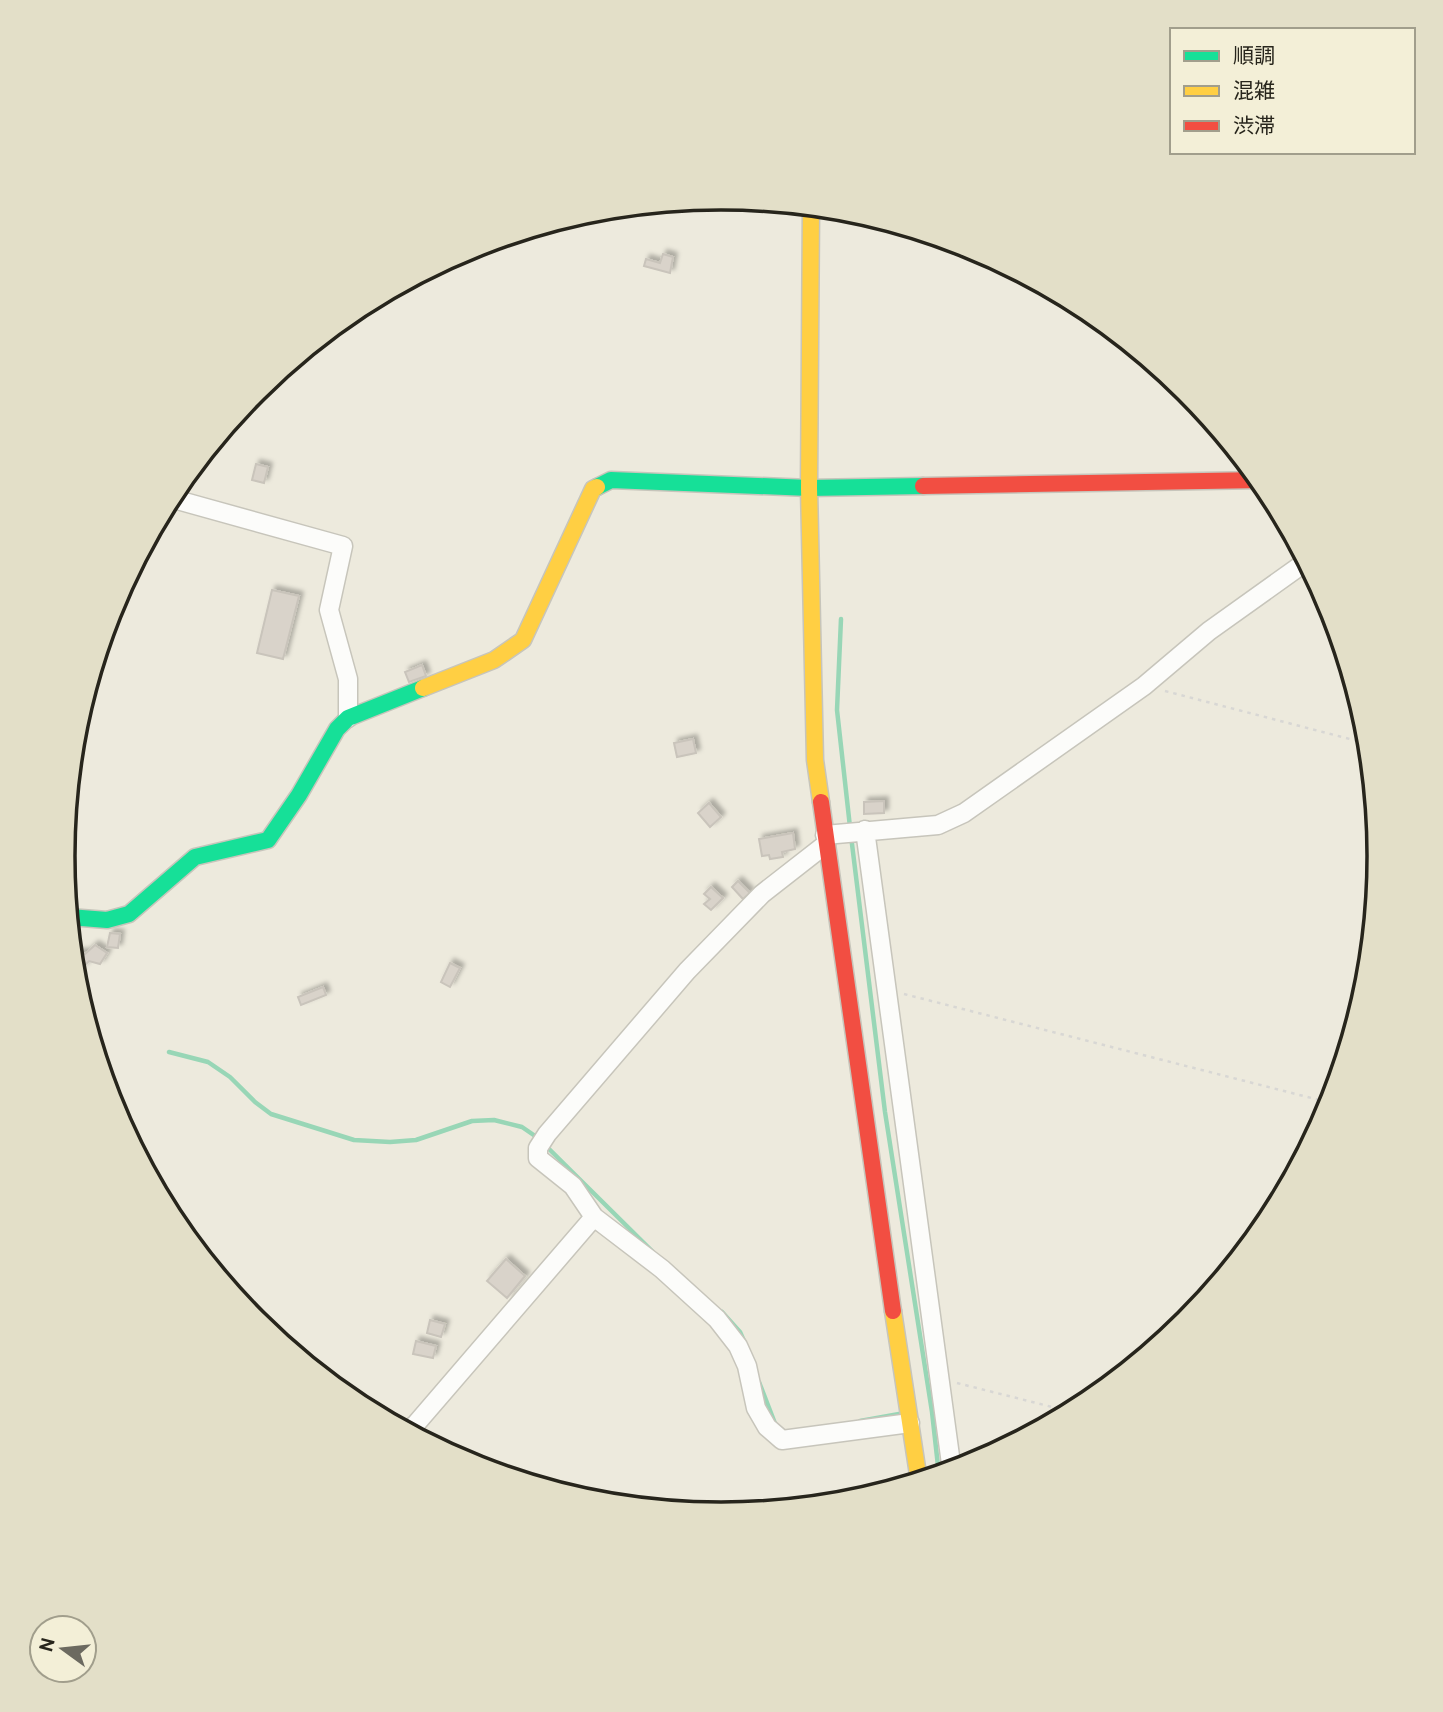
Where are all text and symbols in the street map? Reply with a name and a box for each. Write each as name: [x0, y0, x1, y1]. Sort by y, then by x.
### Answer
legend: [1170, 28, 1415, 154]
text: 順調: [1233, 44, 1275, 71]
text: 混雑: [1233, 79, 1275, 106]
text: 渋滞: [1233, 114, 1275, 141]
north arrow: [28, 1614, 98, 1684]
text: N: [35, 1635, 62, 1655]

